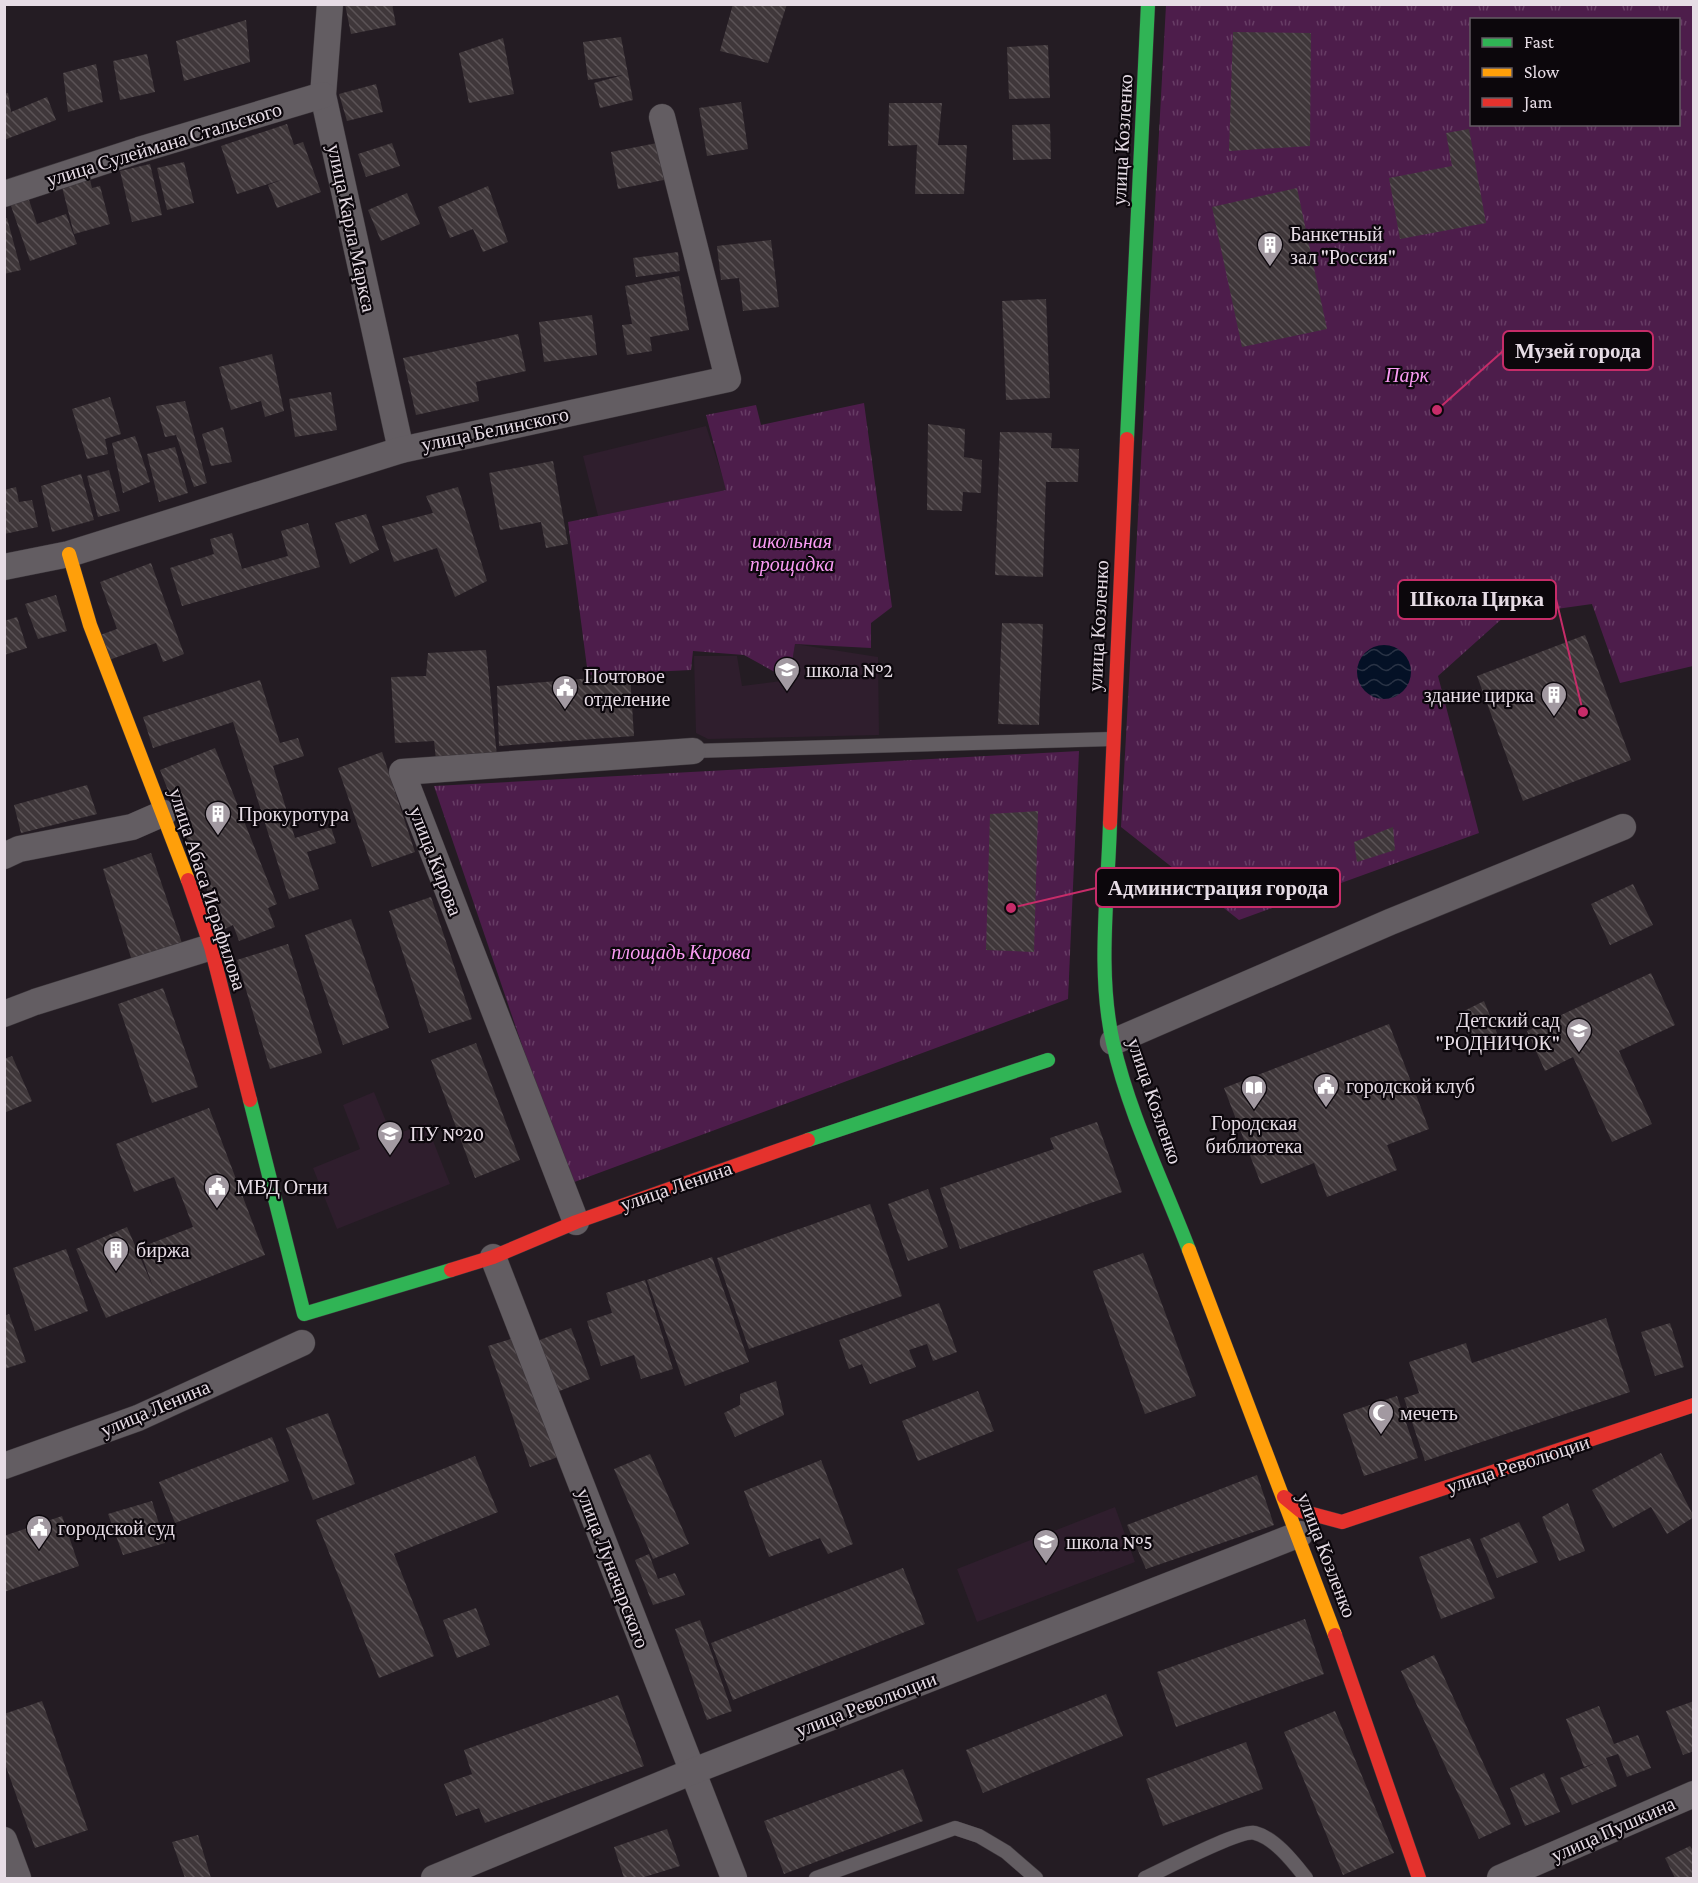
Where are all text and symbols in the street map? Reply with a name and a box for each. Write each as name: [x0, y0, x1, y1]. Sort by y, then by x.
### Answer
legend: [1470, 18, 1680, 126]
text: Fast: [1524, 32, 1555, 52]
text: Slow: [1524, 62, 1560, 82]
street label: улица Козленко: [1108, 74, 1137, 206]
text: Jam: [1522, 92, 1553, 112]
street label: улица Сулеймана Стальского: [44, 98, 285, 191]
street label: улица Карла Маркса: [322, 142, 381, 314]
place label: Банкетный зал "Россия": [1290, 223, 1396, 268]
building icon: Банкетный зал "Россия": [1255, 230, 1285, 268]
callout: Музей города: [1503, 331, 1653, 370]
text: Музей города: [1515, 339, 1642, 363]
park label: Парк: [1384, 364, 1430, 387]
street label: улица Белинского: [419, 403, 571, 456]
park label: школьная прощадка: [750, 530, 834, 576]
street label: улица Козленко: [1084, 560, 1113, 692]
callout: Школа Цирка: [1398, 580, 1556, 619]
text: Школа Цирка: [1410, 587, 1544, 611]
school or university icon: школа №2: [772, 655, 802, 693]
place label: школа №2: [806, 659, 893, 681]
place label: Почтовое отделение: [584, 665, 671, 711]
public building icon: Почтовое отделение: [550, 673, 580, 711]
building icon: здание цирка: [1539, 680, 1569, 718]
place label: здание цирка: [1424, 684, 1534, 707]
street label: улица Абаса Исрафилова: [164, 785, 251, 993]
building icon: Прокуротура: [203, 799, 233, 837]
place label: Прокуротура: [238, 803, 349, 826]
street label: улица Кирова: [404, 803, 467, 919]
callout: Администрация города: [1096, 868, 1340, 907]
text: Администрация города: [1108, 876, 1329, 900]
park label: площадь Кирова: [611, 941, 751, 964]
place label: Детский сад "РОДНИЧОК": [1436, 1009, 1560, 1055]
school or university icon: Детский сад "РОДНИЧОК": [1564, 1016, 1594, 1054]
street label: улица Козленко: [1122, 1035, 1187, 1167]
public building icon: городской клуб: [1311, 1071, 1341, 1109]
library icon: Городская библиотека: [1239, 1073, 1269, 1111]
place label: городской клуб: [1346, 1075, 1475, 1098]
place label: Городская библиотека: [1206, 1112, 1303, 1157]
school or university icon: ПУ №20: [375, 1119, 405, 1157]
place label: ПУ №20: [410, 1123, 484, 1145]
street label: улица Ленина: [617, 1157, 735, 1216]
public building icon: МВД Огни: [202, 1172, 232, 1210]
place label: МВД Огни: [236, 1176, 328, 1199]
building icon: биржа: [101, 1235, 131, 1273]
place label: биржа: [136, 1239, 190, 1262]
street label: улица Ленина: [97, 1375, 213, 1442]
mosque icon: мечеть: [1366, 1398, 1396, 1436]
place label: мечеть: [1400, 1402, 1458, 1424]
street label: улица Революции: [1444, 1430, 1593, 1498]
street label: улица Луначарского: [571, 1485, 654, 1651]
street label: улица Козленко: [1292, 1490, 1361, 1621]
public building icon: городской суд: [24, 1513, 54, 1551]
place label: городской суд: [58, 1517, 175, 1540]
school or university icon: школа №5: [1031, 1527, 1061, 1565]
place label: школа №5: [1066, 1531, 1153, 1553]
street label: улица Революции: [793, 1667, 940, 1742]
street label: улица Пушкина: [1548, 1792, 1679, 1867]

